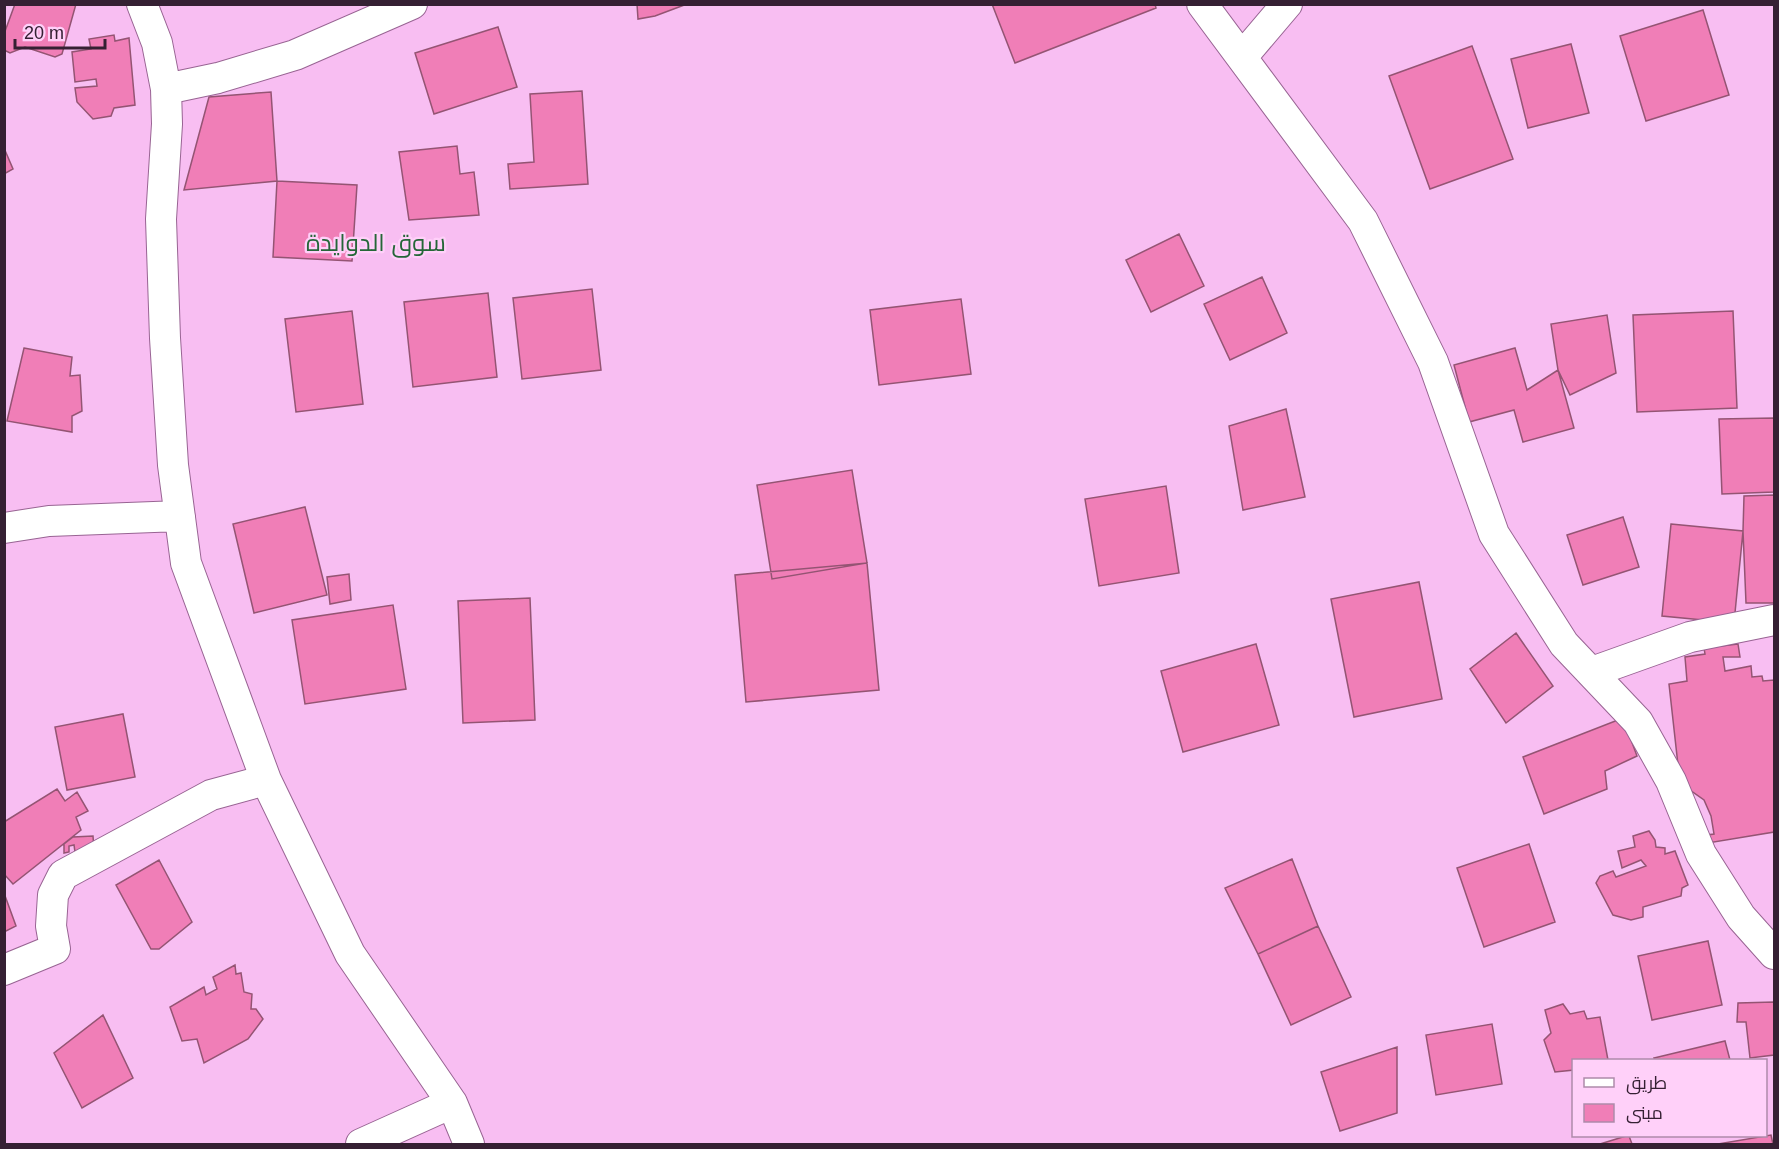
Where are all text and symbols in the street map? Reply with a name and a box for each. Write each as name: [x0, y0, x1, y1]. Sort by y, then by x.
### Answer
scale bar: [15, 12, 105, 50]
text: 20 m: [24, 23, 64, 43]
district label: سوق الدوايدة: [306, 229, 446, 258]
legend: [1572, 1059, 1767, 1137]
text: طريق: [1626, 1073, 1667, 1095]
text: مبنى: [1626, 1103, 1663, 1124]

